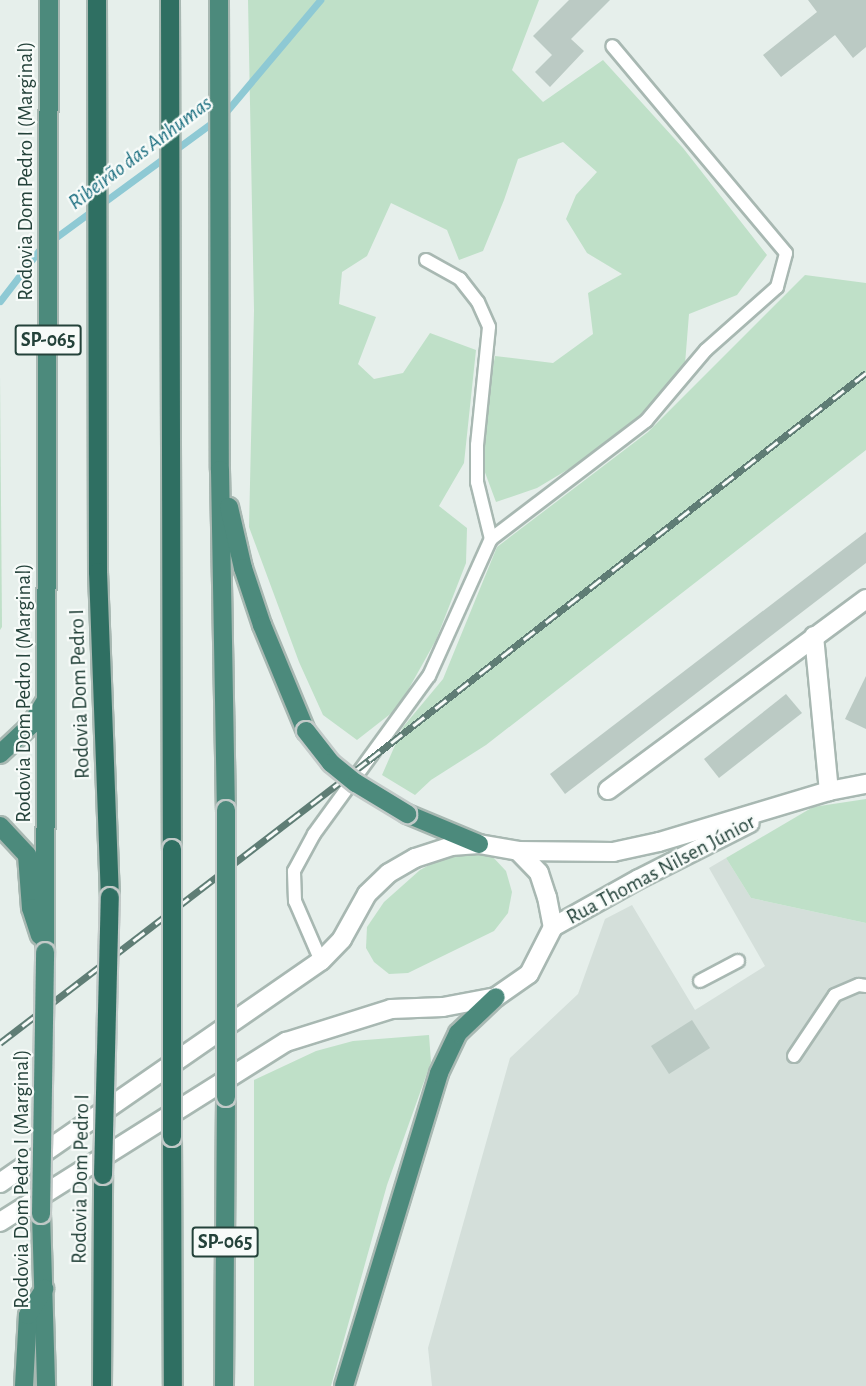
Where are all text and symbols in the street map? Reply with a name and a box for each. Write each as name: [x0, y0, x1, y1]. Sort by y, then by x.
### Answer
street label: Rodovia Dom Pedro I (Marginal): [13, 41, 39, 301]
water label: Ribeirão das Anhumas: [63, 90, 217, 216]
road number: SP-065: [14, 323, 82, 357]
street label: Rodovia Dom Pedro I (Marginal): [11, 563, 37, 823]
street label: Rodovia Dom Pedro I: [64, 609, 96, 779]
street label: Rua Thomas Nilsen Júnior: [562, 810, 760, 930]
street label: Rodovia Dom Pedro I (Marginal): [9, 1049, 35, 1309]
street label: Rodovia Dom Pedro I: [67, 1094, 95, 1264]
road number: SP-065: [190, 1225, 260, 1259]

